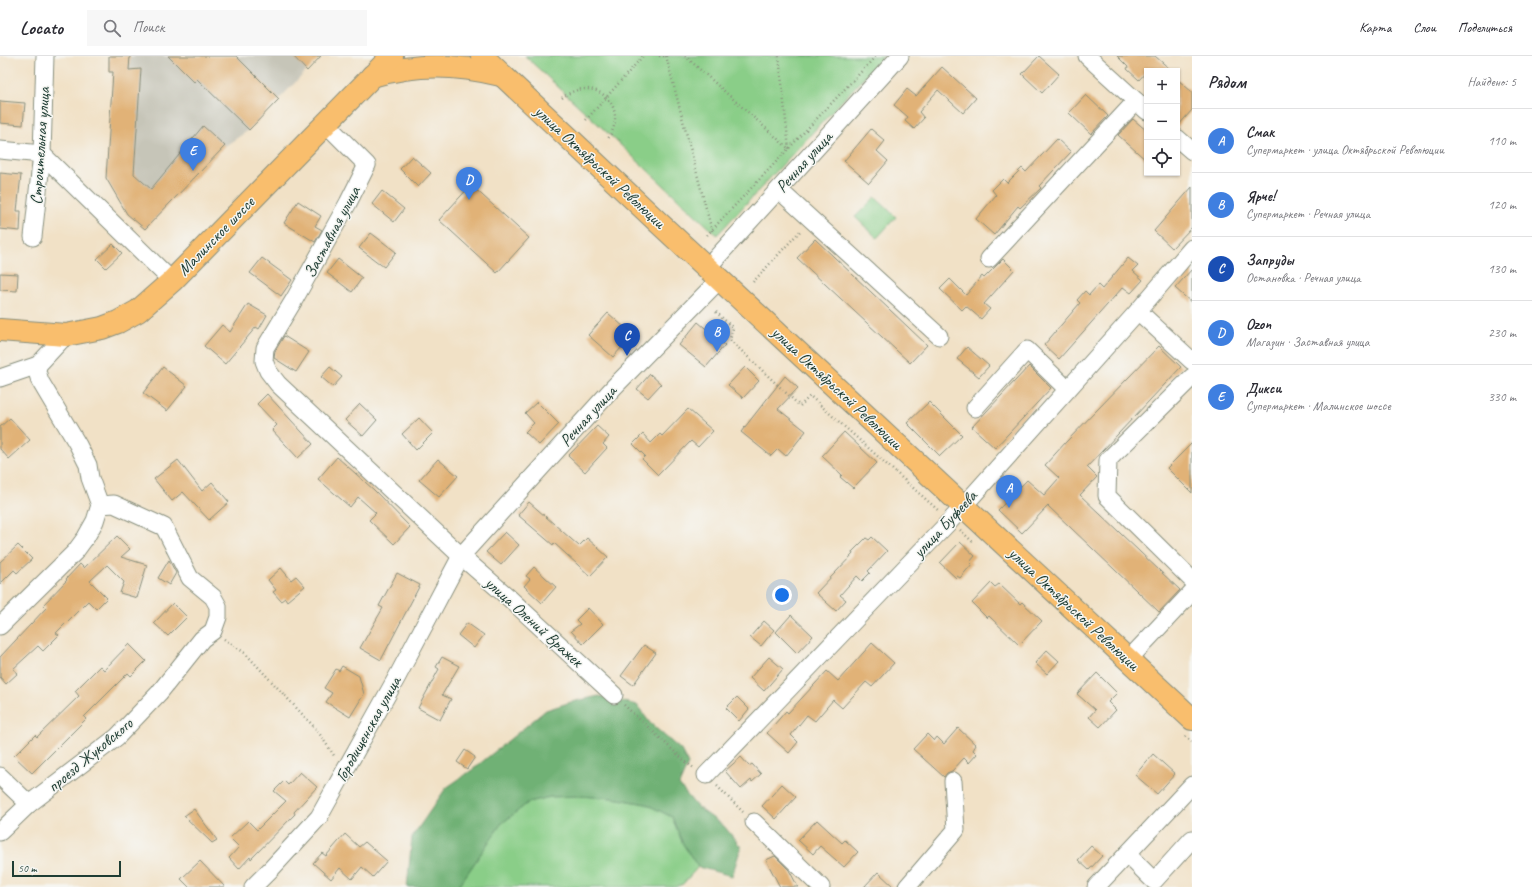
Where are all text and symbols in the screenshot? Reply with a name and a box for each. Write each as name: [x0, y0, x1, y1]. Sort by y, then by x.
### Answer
search box: [87, 10, 367, 46]
text: Locato: [20, 16, 63, 40]
icon: search: [101, 17, 123, 39]
text: Поиск: [133, 18, 165, 37]
text: Карта: [1359, 19, 1391, 36]
text: Слои: [1413, 19, 1436, 36]
text: Поделиться: [1458, 19, 1512, 36]
map controls: [1144, 68, 1180, 176]
button: +: [1144, 68, 1180, 104]
text: Рядом: [1208, 72, 1246, 93]
text: Найдено: 5: [1468, 74, 1516, 90]
street label: Строительная улица: [25, 85, 55, 205]
street label: улица Октябрьской Революции: [529, 100, 671, 234]
button: −: [1144, 104, 1180, 140]
text: Смак: [1246, 123, 1274, 142]
street label: Речная улица: [771, 126, 838, 197]
text: A: [1218, 133, 1224, 149]
text: 110 m: [1488, 133, 1516, 149]
pin: E: [180, 138, 206, 171]
button: locate: [1144, 140, 1180, 176]
text: Супермаркет · улица Октябрьской Революции: [1246, 142, 1444, 158]
pin: D: [456, 167, 482, 200]
street label: Заставная улица: [299, 181, 366, 281]
text: Ярче!: [1246, 187, 1275, 206]
street label: Малинское шоссе: [173, 191, 260, 280]
text: B: [1218, 197, 1224, 213]
text: 120 m: [1488, 197, 1516, 213]
text: Супермаркет · Речная улица: [1246, 206, 1370, 222]
text: Запруды: [1246, 251, 1294, 270]
text: C: [1218, 261, 1224, 277]
text: 130 m: [1488, 261, 1516, 277]
text: Остановка · Речная улица: [1246, 270, 1361, 286]
text: Ozon: [1246, 315, 1271, 334]
pin: B: [704, 319, 730, 352]
street label: улица Октябрьской Революции: [766, 321, 908, 455]
pin: C: [614, 323, 640, 356]
text: D: [1217, 325, 1225, 341]
text: 230 m: [1488, 325, 1516, 341]
text: Магазин · Заставная улица: [1246, 334, 1370, 350]
text: Дикси: [1246, 379, 1282, 398]
street label: Речная улица: [555, 380, 622, 451]
text: E: [1218, 389, 1224, 405]
text: 330 m: [1488, 389, 1516, 405]
text: Супермаркет · Малинское шоссе: [1246, 398, 1391, 414]
pin: A: [996, 475, 1022, 508]
street label: улица Буфеева: [908, 485, 983, 563]
street label: улица Октябрьской Революции: [1003, 542, 1145, 676]
street label: улица Олений Вражек: [480, 572, 589, 673]
your location: [772, 585, 792, 605]
street label: Городищенская улица: [331, 671, 406, 785]
street label: проезд Жуковского: [43, 712, 138, 797]
scale bar: [12, 859, 121, 878]
text: 50 m: [18, 861, 37, 875]

